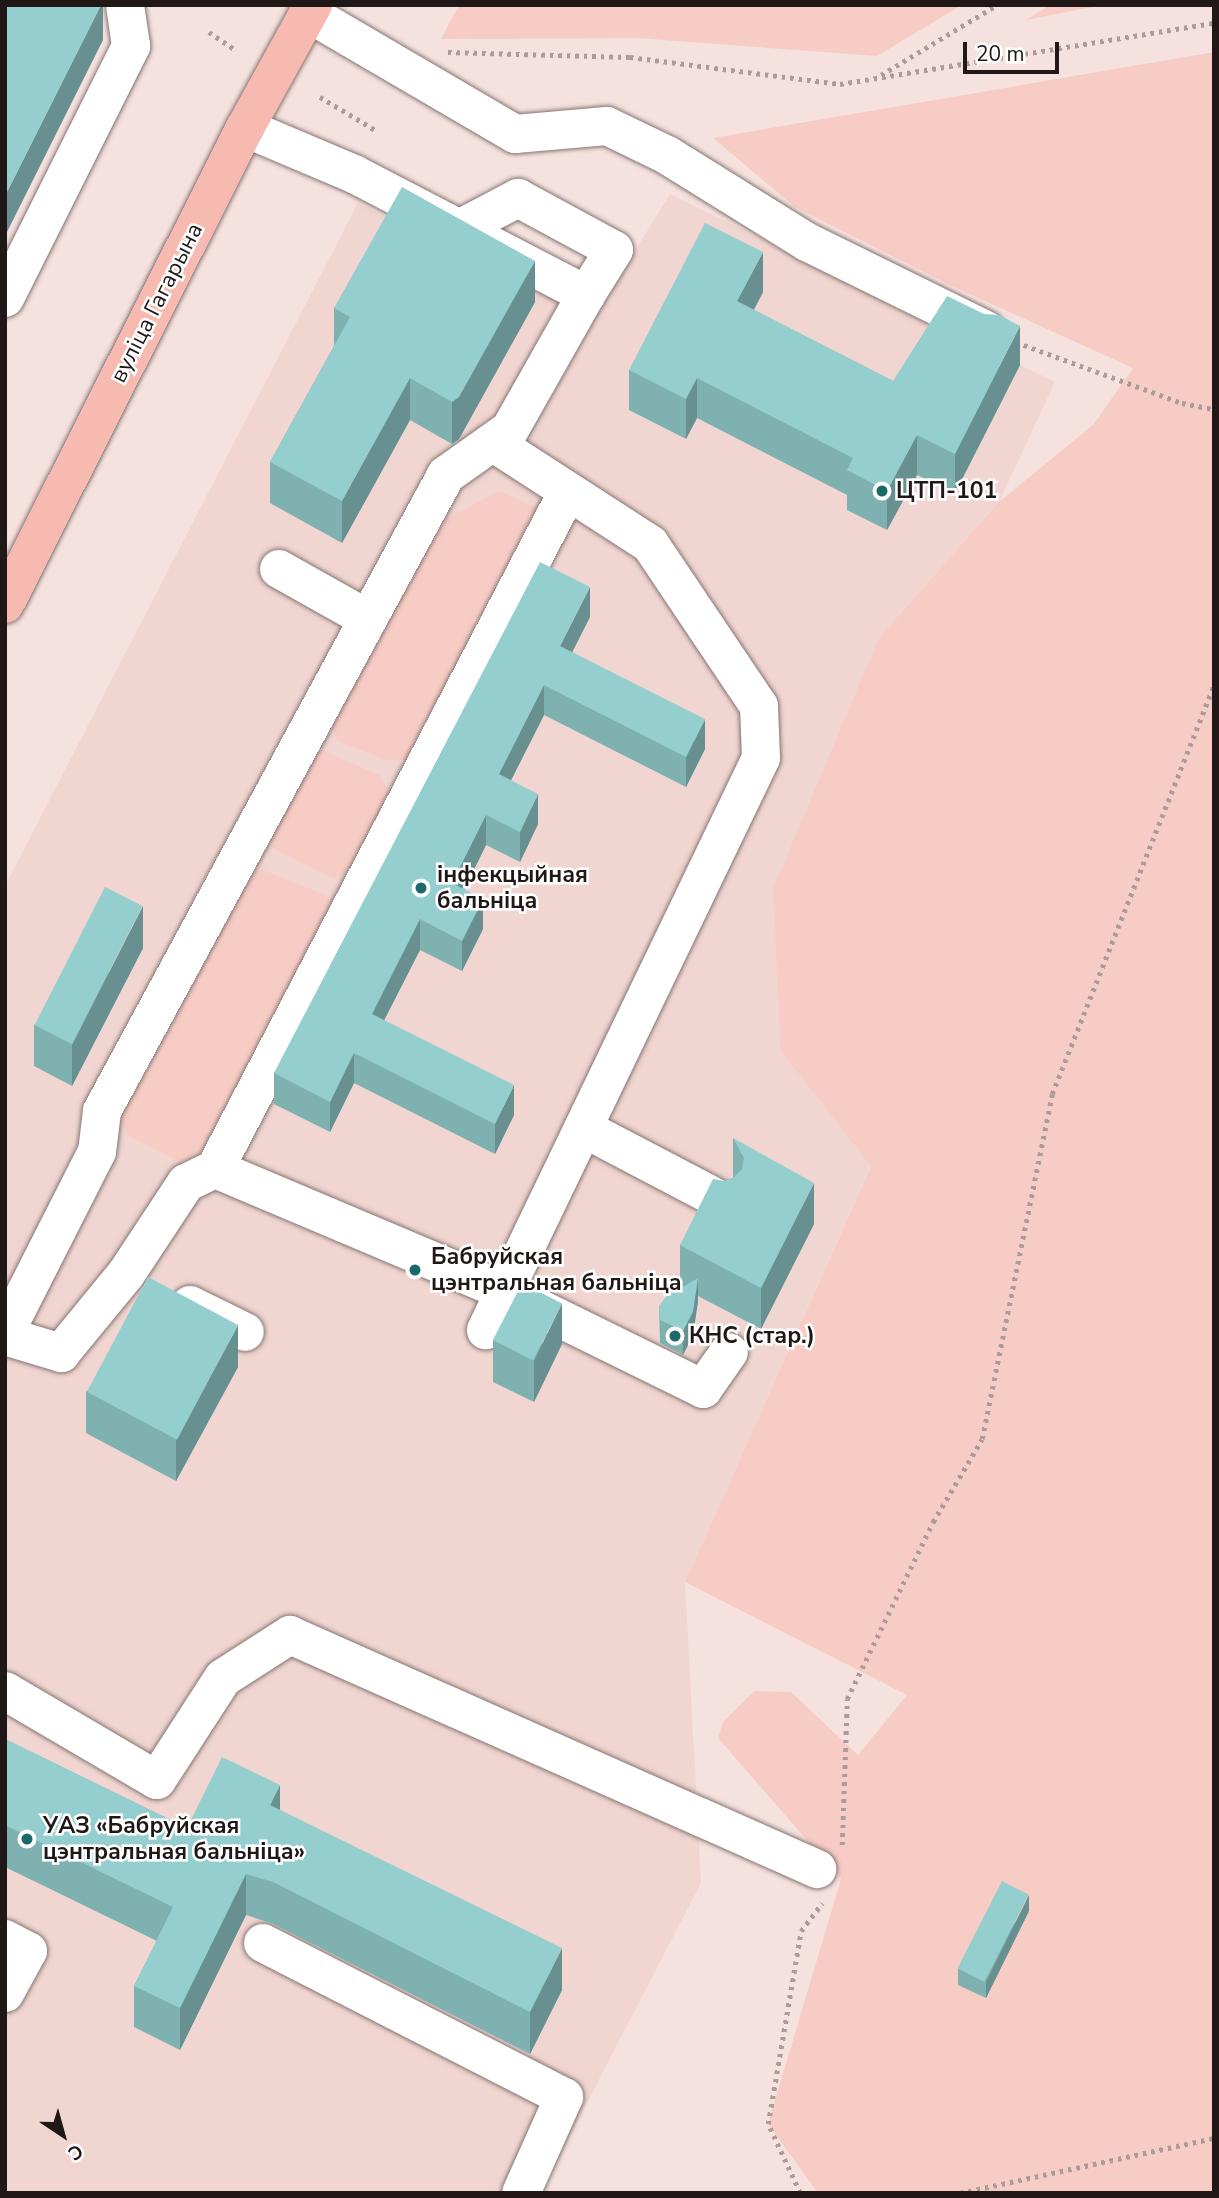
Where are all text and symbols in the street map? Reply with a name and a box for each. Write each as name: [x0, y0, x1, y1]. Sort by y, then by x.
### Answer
scale bar: [967, 28, 1063, 72]
text: 20 m: [976, 40, 1025, 68]
street label: вуліца Гагарына: [105, 219, 209, 387]
place label: ЦТП-101: [896, 477, 997, 505]
marker: ЦТП-101: [874, 483, 890, 499]
place label: інфекцыйная бальніца: [437, 861, 588, 915]
marker: інфекцыйная бальніца: [411, 878, 431, 898]
place label: Бабруйская цэнтральная бальніца: [431, 1243, 682, 1297]
marker: Бабруйская цэнтральная бальніца: [405, 1260, 425, 1280]
place label: КНС (стар.): [689, 1322, 815, 1350]
marker: КНС (стар.): [667, 1328, 683, 1344]
place label: УАЗ «Бабруйская цэнтральная бальніца»: [43, 1812, 305, 1866]
marker: УАЗ «Бабруйская цэнтральная бальніца»: [17, 1829, 37, 1849]
north arrow: [28, 2100, 98, 2170]
text: С: [62, 2138, 88, 2166]

